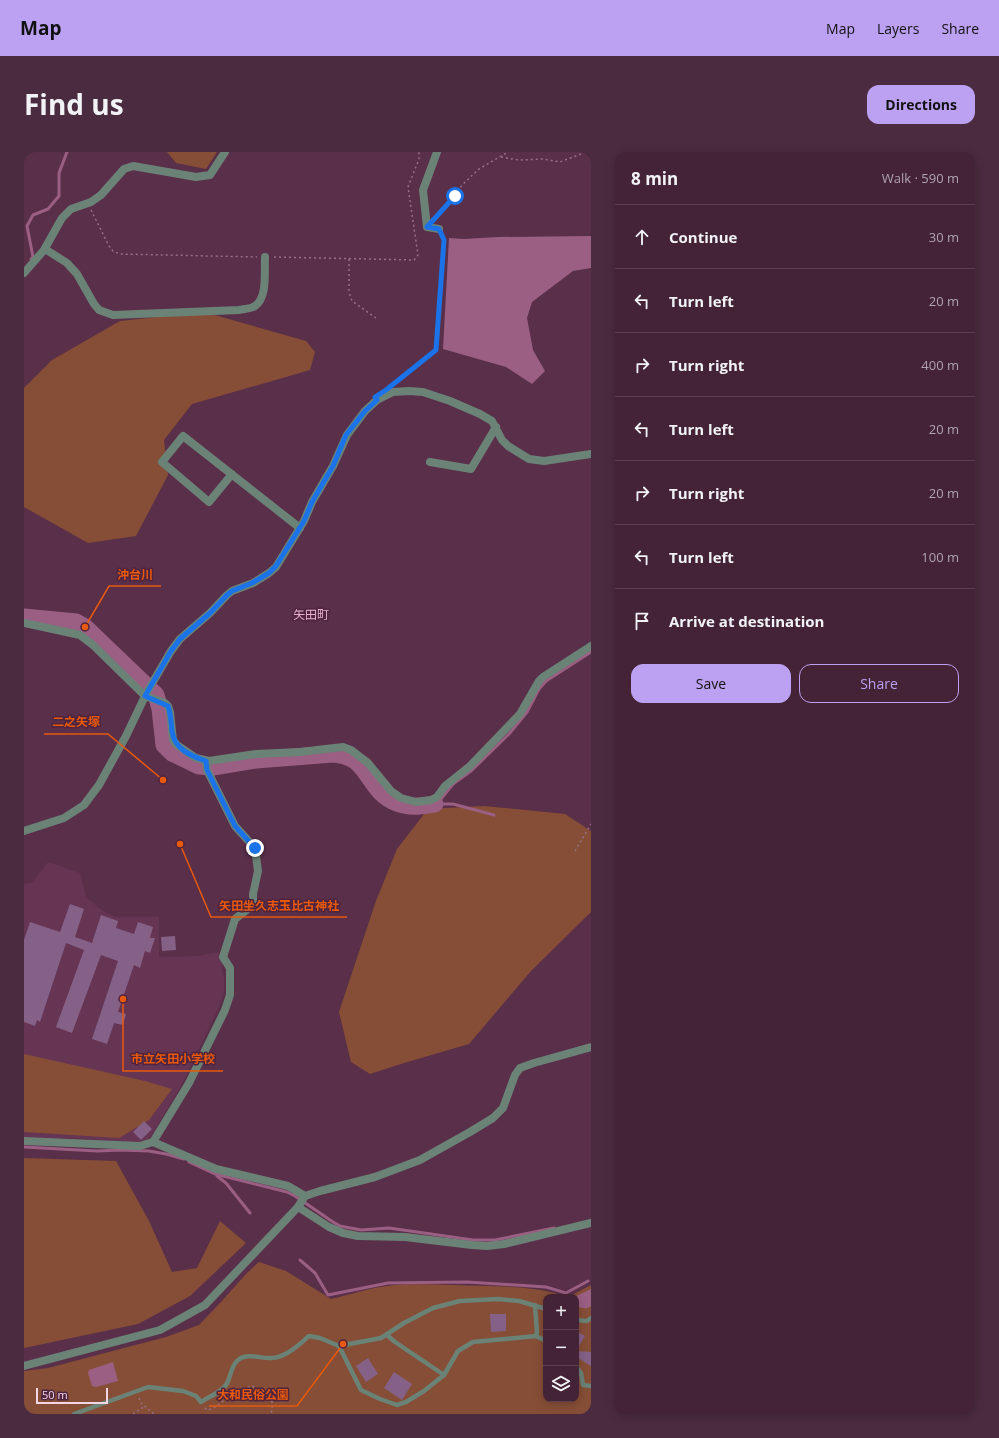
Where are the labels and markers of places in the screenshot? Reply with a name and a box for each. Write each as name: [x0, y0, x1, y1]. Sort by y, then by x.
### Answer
callout: 沖台川: [109, 562, 161, 586]
callout: 二之矢塚: [44, 710, 108, 734]
callout: 矢田坐久志玉比古神社: [211, 893, 347, 917]
callout: 市立矢田小学校: [123, 1047, 223, 1071]
callout: 大和民俗公園: [209, 1382, 297, 1406]

